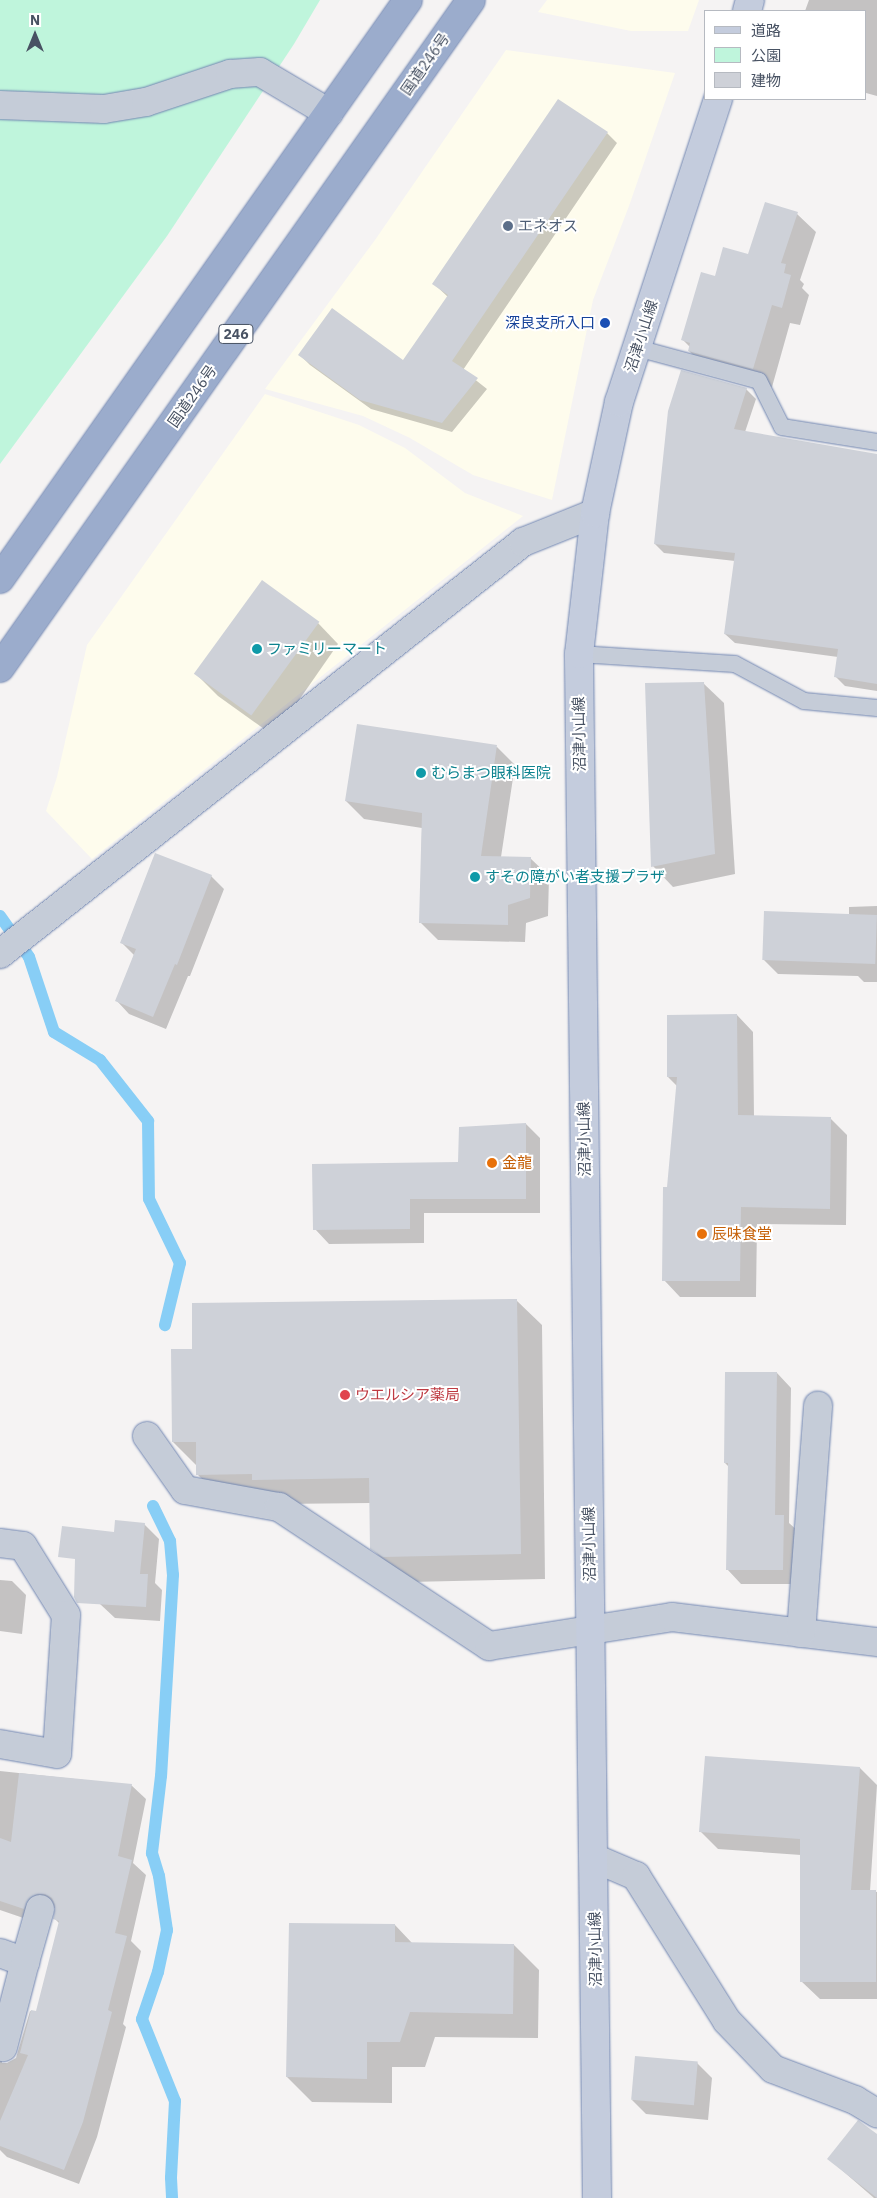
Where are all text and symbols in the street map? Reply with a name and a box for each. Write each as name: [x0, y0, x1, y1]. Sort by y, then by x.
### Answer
north arrow: [10, 10, 60, 60]
legend: [704, 10, 867, 100]
text: N: [30, 11, 40, 29]
text: 道路: [751, 21, 781, 40]
street label: 国道246号: [397, 29, 453, 99]
text: 公園: [751, 46, 781, 65]
text: 建物: [751, 71, 781, 90]
place label: エネオス: [518, 217, 578, 235]
marker: エネオス: [502, 220, 514, 232]
street label: 沼津小山線: [621, 298, 661, 374]
place label: 深良支所入口: [505, 314, 595, 332]
marker: 深良支所入口: [599, 317, 611, 329]
road number: 246: [217, 322, 255, 346]
street label: 国道246号: [164, 361, 220, 431]
place label: ファミリーマート: [267, 640, 387, 658]
marker: ファミリーマート: [251, 643, 263, 655]
street label: 沼津小山線: [569, 696, 589, 772]
place label: むらまつ眼科医院: [431, 764, 551, 782]
marker: むらまつ眼科医院: [415, 767, 427, 779]
place label: すその障がい者支援プラザ: [485, 868, 665, 886]
marker: すその障がい者支援プラザ: [469, 871, 481, 883]
street label: 沼津小山線: [574, 1101, 594, 1177]
place label: 金龍: [502, 1154, 532, 1172]
marker: 金龍: [486, 1157, 498, 1169]
place label: 辰味食堂: [712, 1225, 772, 1243]
marker: 辰味食堂: [696, 1228, 708, 1240]
place label: ウエルシア薬局: [355, 1386, 460, 1404]
marker: ウエルシア薬局: [339, 1389, 351, 1401]
street label: 沼津小山線: [579, 1506, 599, 1582]
street label: 沼津小山線: [585, 1911, 605, 1987]

